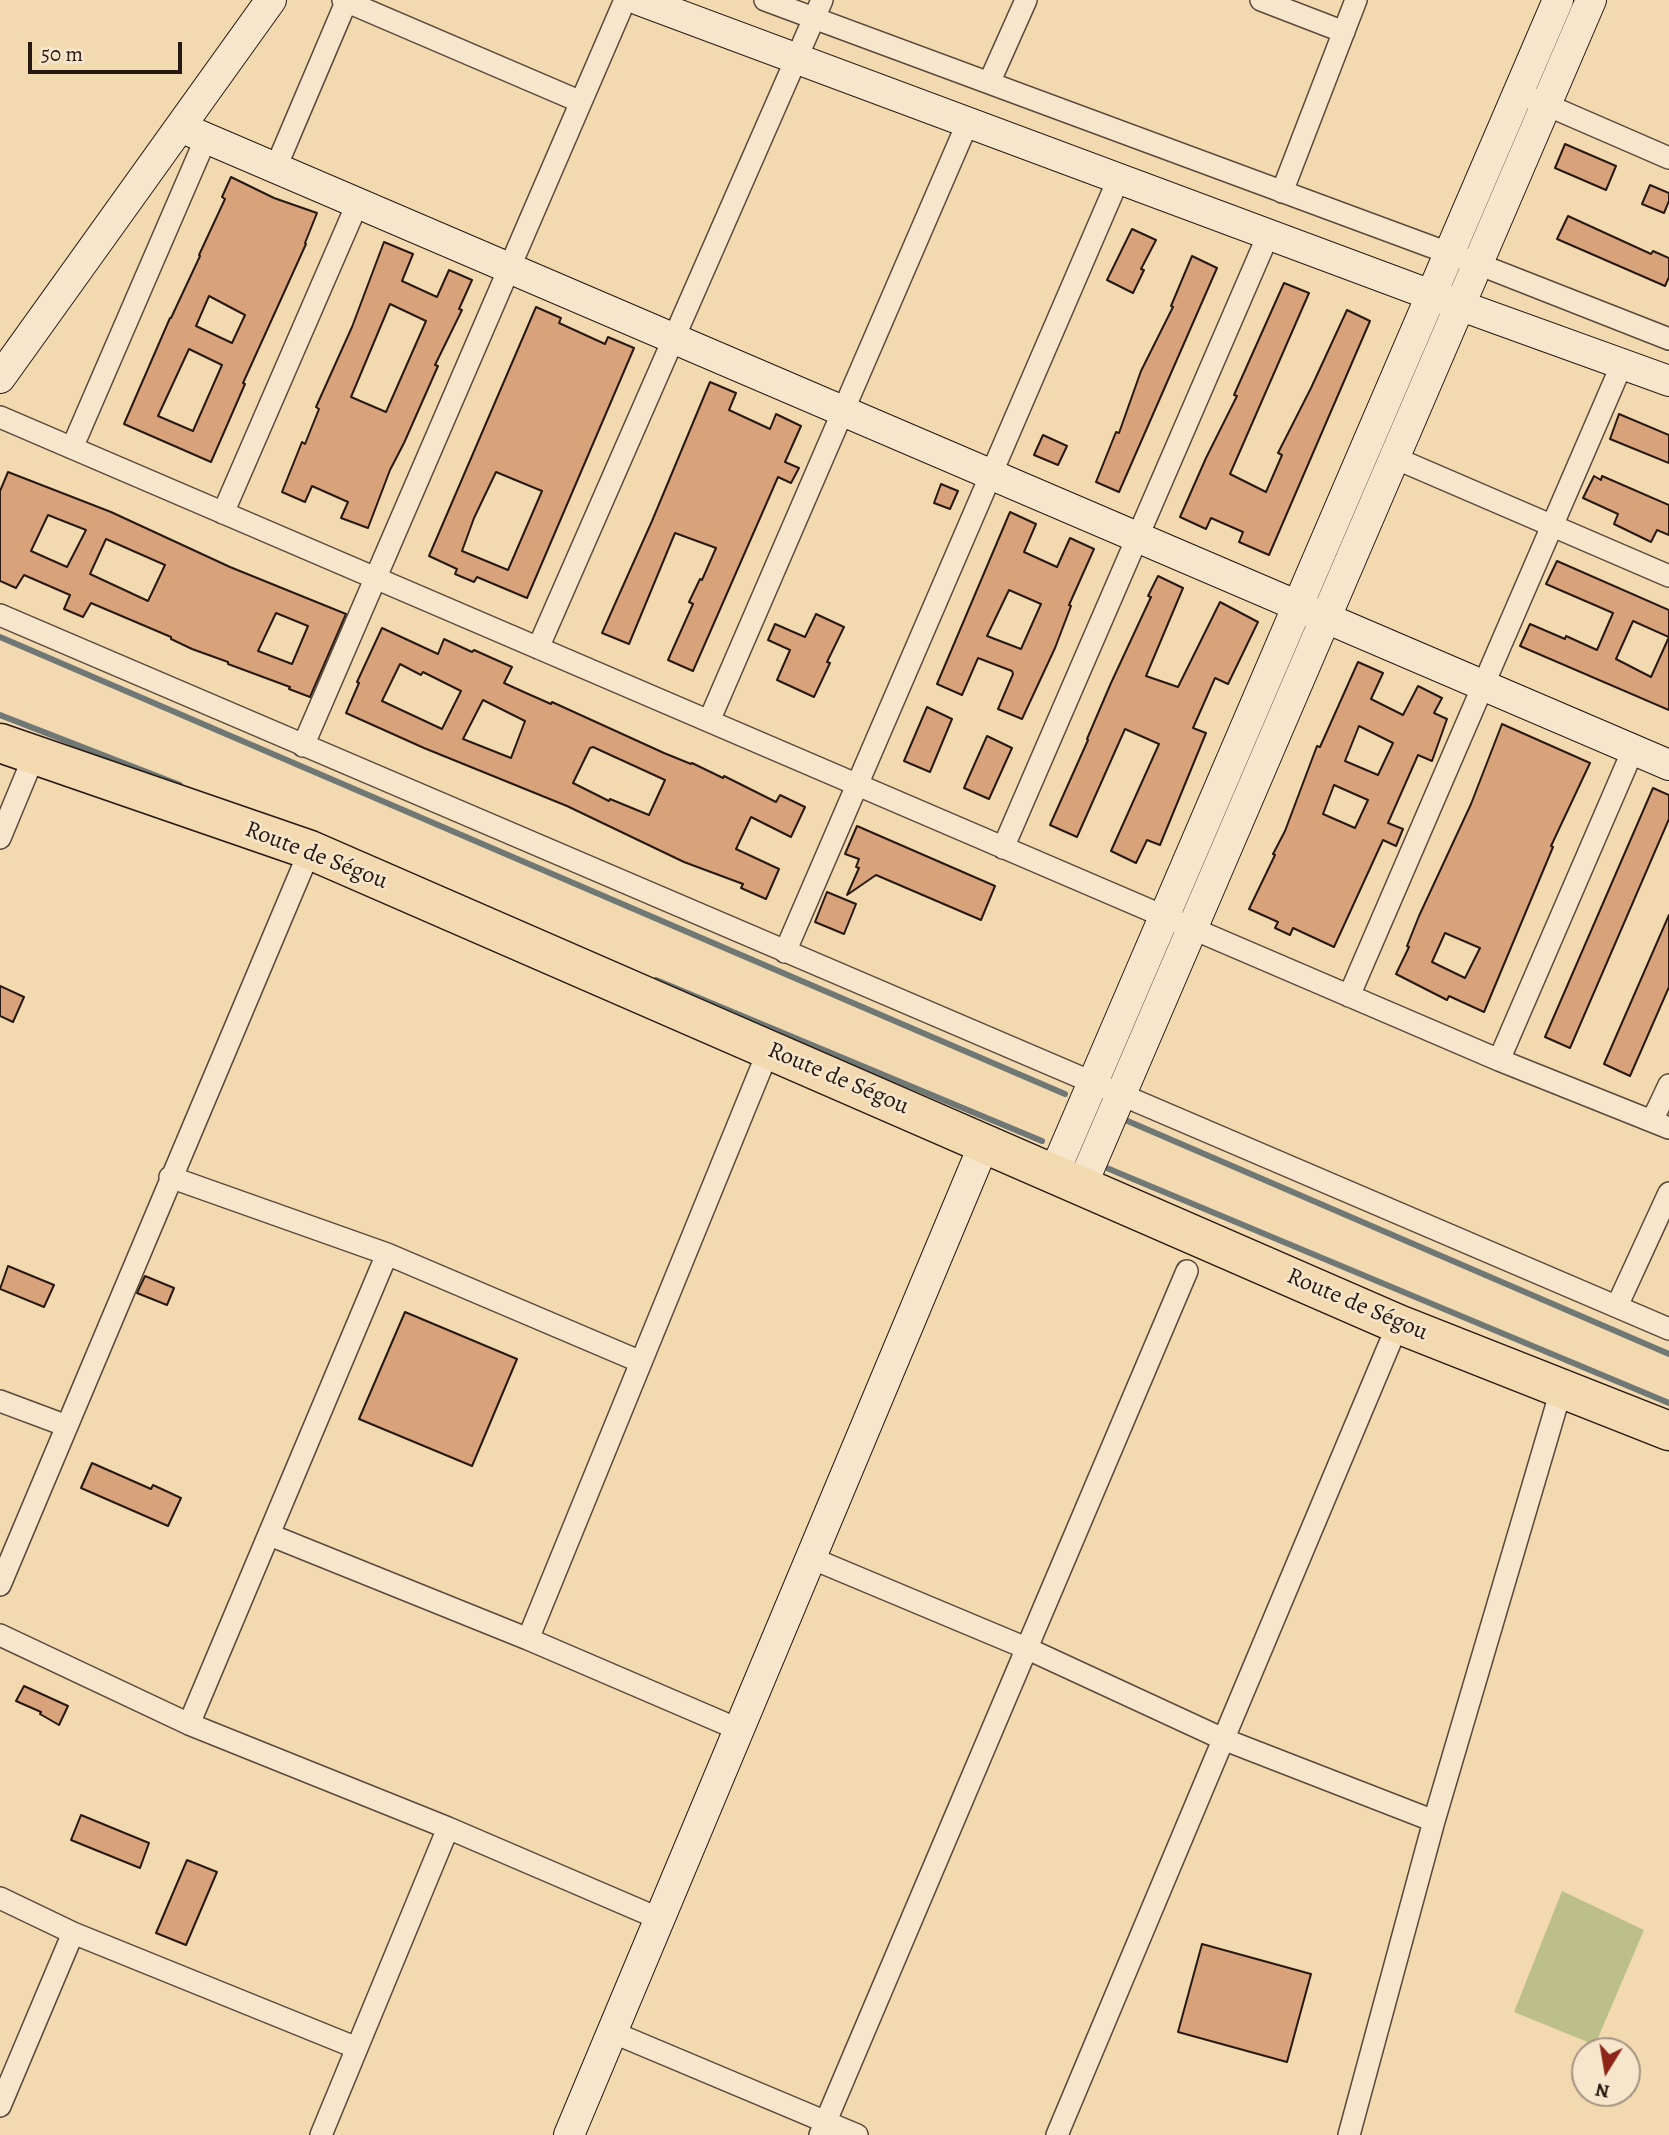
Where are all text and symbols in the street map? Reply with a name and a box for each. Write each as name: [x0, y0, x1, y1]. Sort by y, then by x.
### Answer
scale bar: [32, 28, 186, 72]
text: 50 m: [41, 40, 83, 68]
street label: Route de Ségou: [241, 816, 391, 896]
street label: Route de Ségou: [763, 1036, 913, 1122]
street label: Route de Ségou: [1282, 1262, 1432, 1348]
north arrow: [1571, 2037, 1641, 2107]
text: N: [1593, 2077, 1612, 2105]

